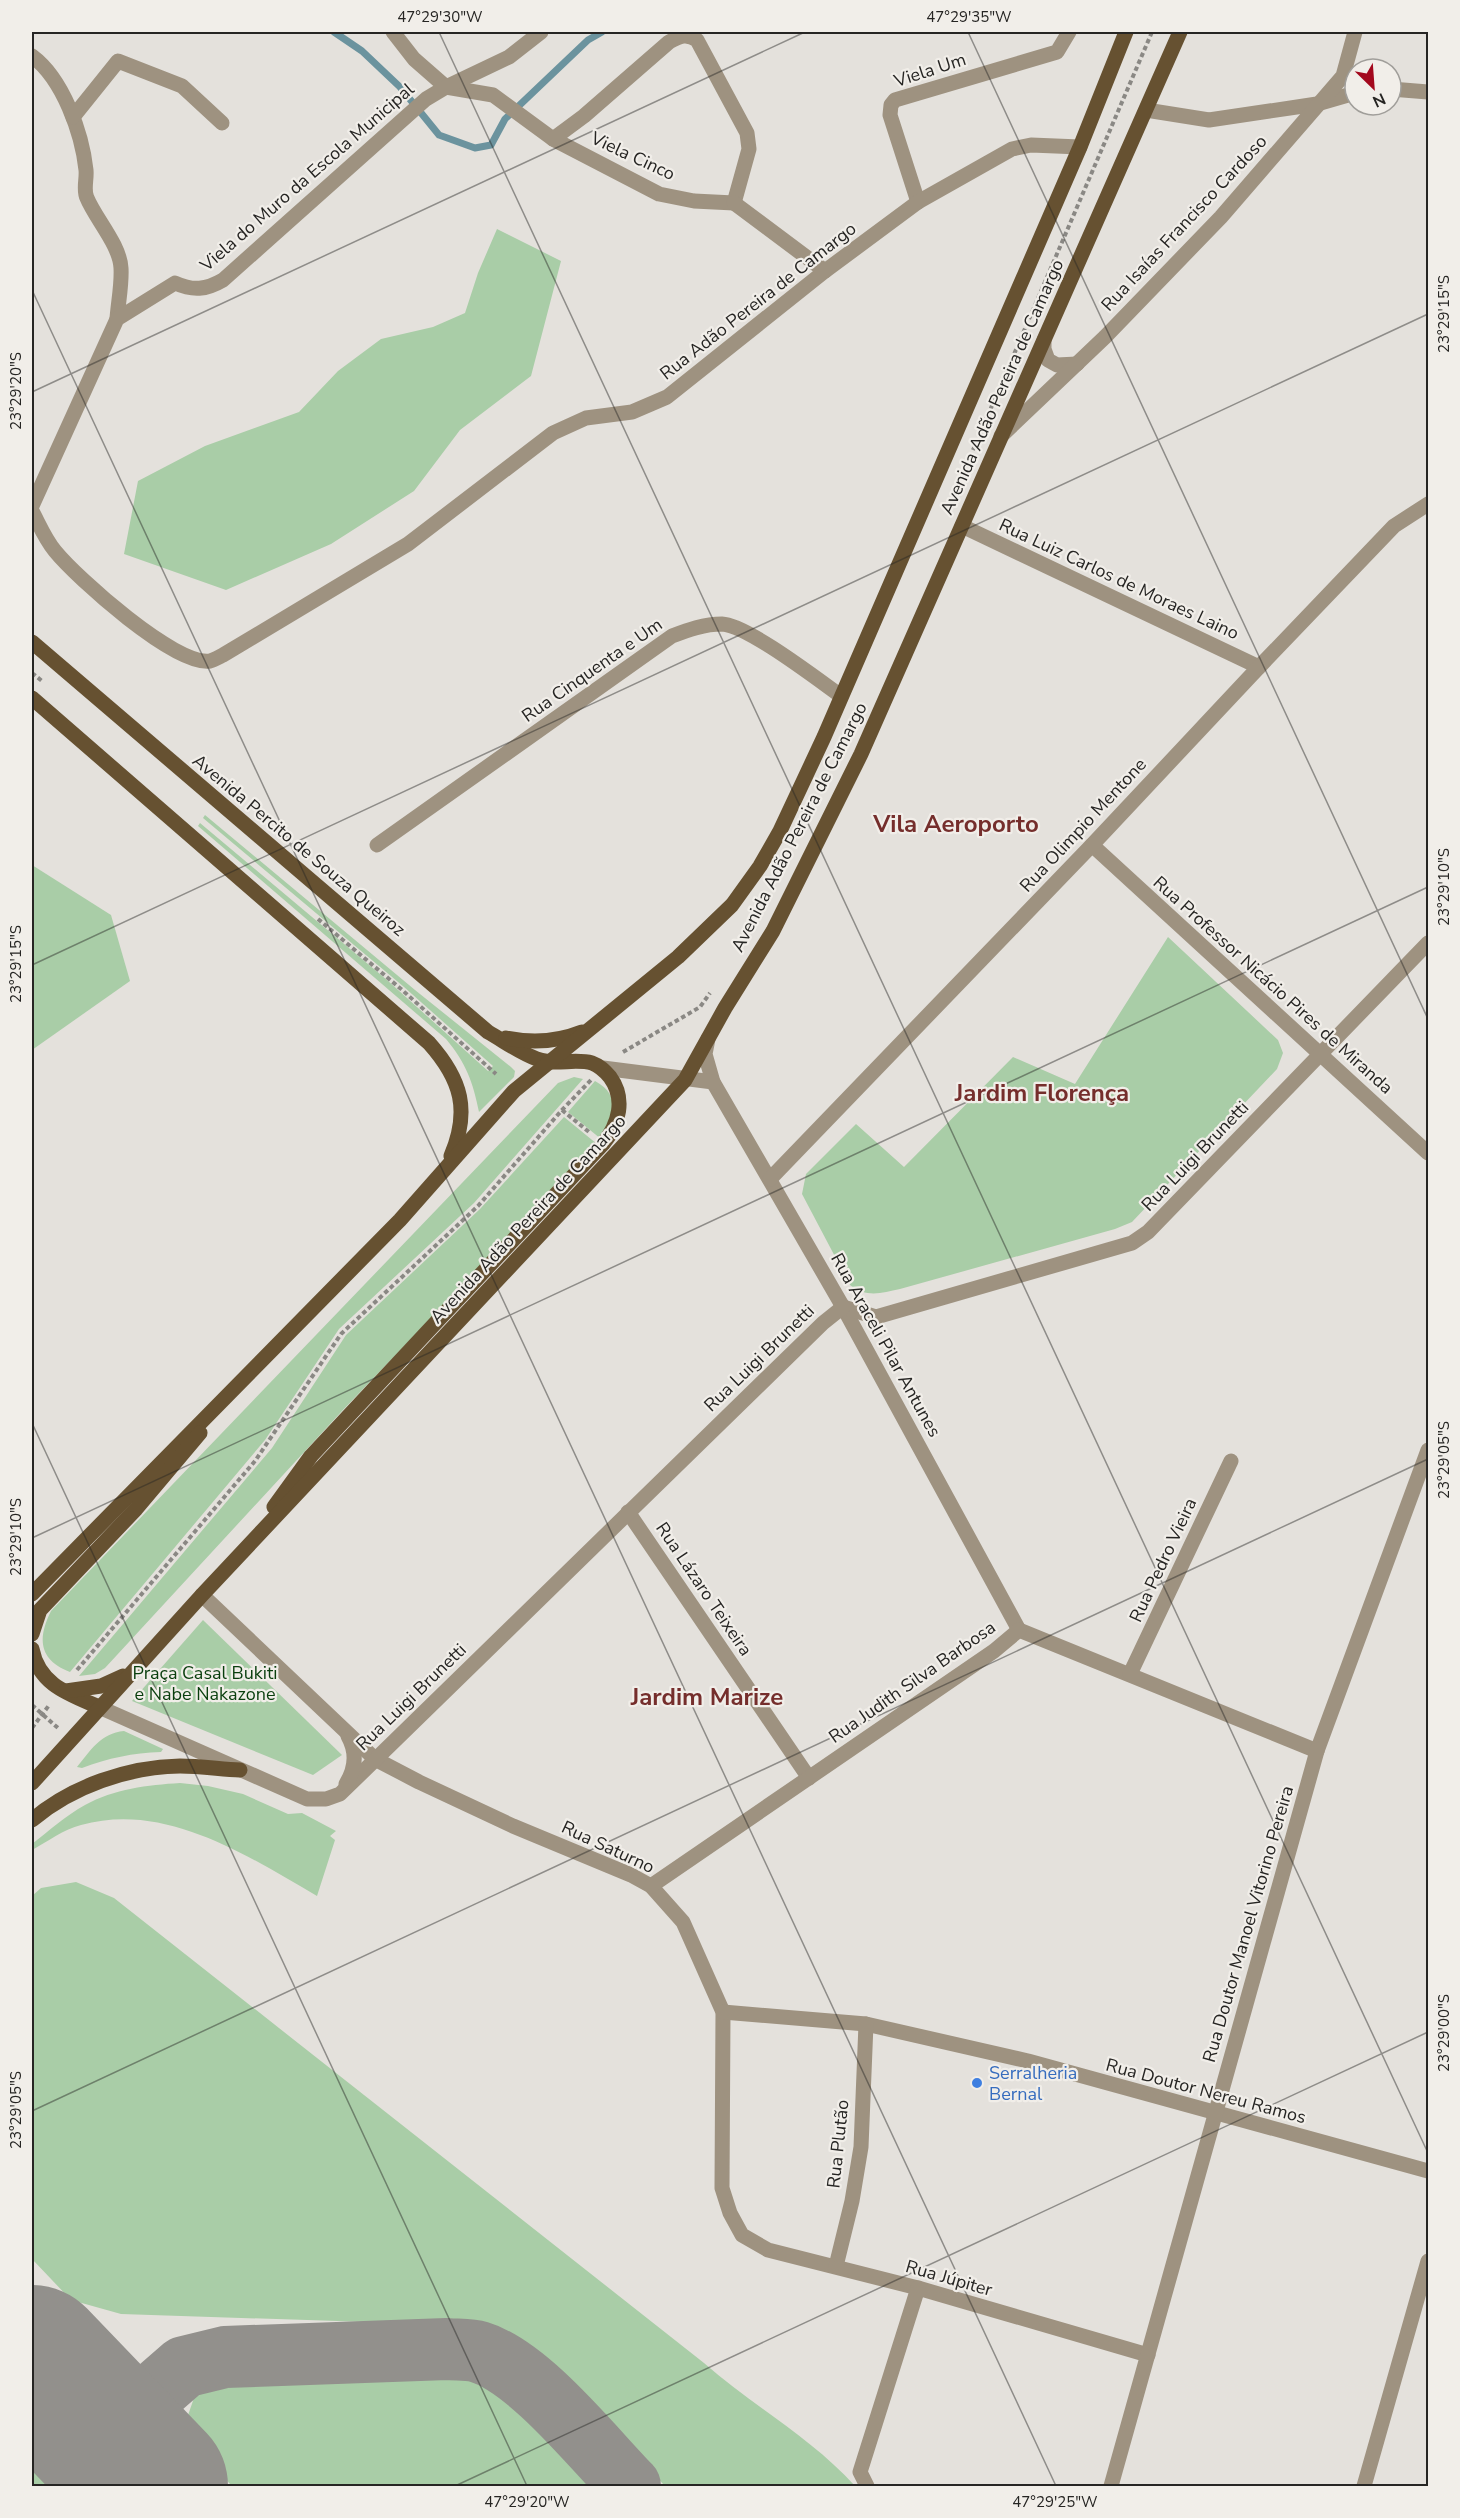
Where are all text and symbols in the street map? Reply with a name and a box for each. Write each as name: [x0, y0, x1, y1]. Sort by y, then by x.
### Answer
text: 47°29'30"W: [397, 7, 483, 27]
text: 47°29'35"W: [926, 7, 1012, 27]
street label: Viela Um: [890, 47, 969, 93]
north arrow: [1343, 57, 1403, 117]
street label: Viela do Muro da Escola Municipal: [194, 77, 420, 277]
text: N: [1369, 87, 1389, 112]
street label: Viela Cinco: [586, 126, 679, 186]
street label: Rua Isaías Francisco Cardoso: [1096, 130, 1272, 316]
street label: Rua Adão Pereira de Camargo: [655, 217, 861, 385]
street label: Avenida Adão Pereira de Camargo: [935, 256, 1069, 518]
text: 23°29'15"S: [1434, 275, 1454, 353]
text: 23°29'20"S: [6, 352, 26, 430]
street label: Rua Luiz Carlos de Moraes Laino: [995, 513, 1243, 645]
street label: Rua Cinquenta e Um: [517, 612, 667, 728]
street label: Avenida Adão Pereira de Camargo: [725, 698, 873, 956]
street label: Avenida Percito de Souza Queiroz: [187, 749, 411, 941]
street label: Rua Olimpio Mentone: [1014, 753, 1152, 897]
district label: Vila Aeroporto: [872, 808, 1039, 840]
text: 23°29'10"S: [1434, 848, 1454, 926]
street label: Rua Professor Nicácio Pires de Miranda: [1148, 871, 1398, 1099]
text: 23°29'15"S: [6, 925, 26, 1003]
district label: Jardim Florença: [954, 1077, 1129, 1109]
street label: Rua Luigi Brunetti: [1136, 1096, 1254, 1216]
street label: Avenida Adão Pereira de Camargo: [425, 1109, 631, 1329]
street label: Rua Araceli Pilar Antunes: [825, 1249, 947, 1441]
street label: Rua Luigi Brunetti: [699, 1299, 819, 1417]
text: 23°29'05"S: [1434, 1421, 1454, 1499]
street label: Rua Pedro Vieira: [1124, 1494, 1202, 1626]
text: 23°29'10"S: [6, 1498, 26, 1576]
street label: Rua Lázaro Teixeira: [650, 1517, 758, 1661]
street label: Rua Judith Silva Barbosa: [824, 1615, 1000, 1749]
street label: Rua Luigi Brunetti: [351, 1638, 471, 1756]
park label: Praça Casal Bukiti e Nabe Nakazone: [133, 1661, 277, 1706]
district label: Jardim Marize: [630, 1681, 783, 1713]
street label: Rua Doutor Manoel Vitorino Pereira: [1197, 1783, 1299, 2065]
street label: Rua Saturno: [558, 1815, 658, 1879]
text: 23°29'00"S: [1434, 1994, 1454, 2072]
street label: Rua Doutor Nereu Ramos: [1103, 2053, 1309, 2129]
place label: Serralheria Bernal: [989, 2061, 1077, 2106]
text: 23°29'05"S: [6, 2071, 26, 2149]
marker: Serralheria Bernal: [970, 2076, 984, 2090]
street label: Rua Plutão: [821, 2098, 855, 2190]
street label: Rua Júpiter: [903, 2254, 996, 2302]
text: 47°29'20"W: [484, 2492, 570, 2512]
text: 47°29'25"W: [1012, 2492, 1098, 2512]

